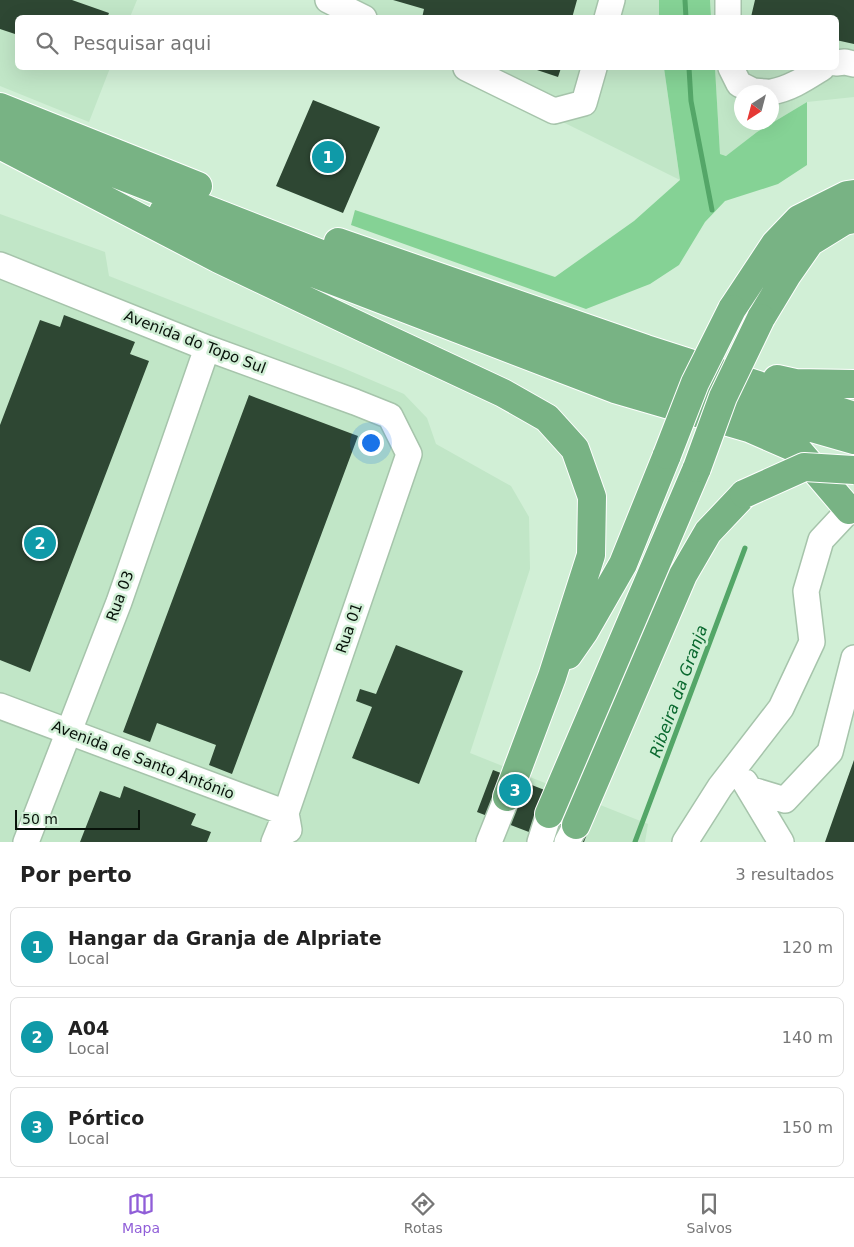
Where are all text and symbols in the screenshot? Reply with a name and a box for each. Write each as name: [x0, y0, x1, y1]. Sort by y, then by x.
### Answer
search box: [15, 15, 839, 70]
icon: search: [33, 29, 61, 57]
text: Pesquisar aqui: [73, 32, 211, 54]
north arrow: [734, 85, 779, 130]
pin: 1: [312, 138, 344, 176]
street label: Avenida do Topo Sul: [121, 307, 269, 377]
your location: [358, 430, 384, 456]
pin: 2: [24, 524, 56, 562]
street label: Rua 03: [103, 568, 137, 624]
street label: Rua 01: [332, 600, 366, 656]
water label: Ribeira da Granja: [646, 622, 711, 760]
street label: Avenida de Santo António: [49, 717, 237, 803]
pin: 3: [499, 771, 531, 809]
scale bar: [15, 807, 140, 830]
text: 50 m: [22, 811, 58, 827]
text: Por perto: [20, 863, 132, 887]
text: 3 resultados: [735, 865, 834, 884]
text: Hangar da Granja de Alpriate: [68, 927, 382, 949]
text: 1: [31, 938, 43, 957]
text: 120 m: [782, 938, 833, 957]
text: Local: [68, 949, 109, 968]
text: A04: [68, 1017, 109, 1039]
text: 2: [31, 1028, 43, 1047]
text: 140 m: [782, 1028, 833, 1047]
text: Local: [68, 1039, 109, 1058]
text: Pórtico: [68, 1107, 144, 1129]
text: 3: [31, 1118, 43, 1137]
text: 150 m: [782, 1118, 833, 1137]
text: Local: [68, 1129, 109, 1148]
tab: Mapa: [122, 1190, 160, 1236]
tab: Rotas: [404, 1190, 443, 1236]
tab: Salvos: [687, 1190, 732, 1236]

